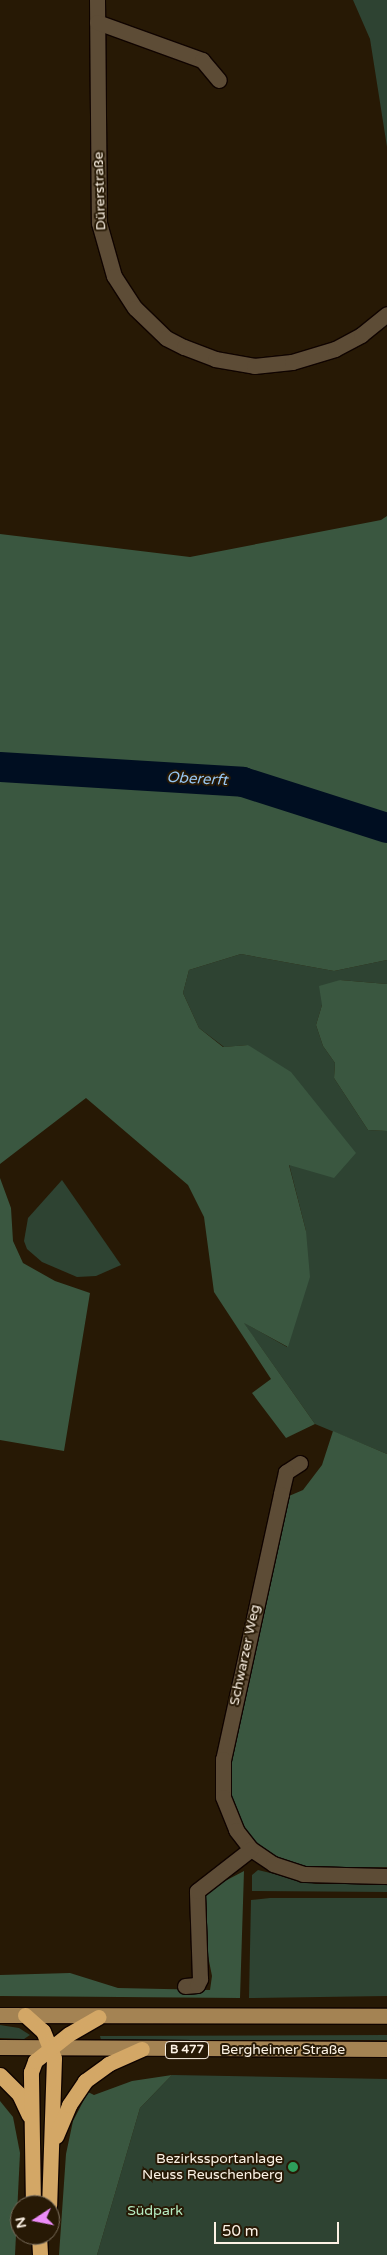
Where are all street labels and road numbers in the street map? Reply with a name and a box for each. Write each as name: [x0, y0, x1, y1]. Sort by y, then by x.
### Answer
street label: Dürerstraße: [90, 151, 110, 231]
street label: Schwarzer Weg: [226, 1603, 264, 1707]
road number: B 477: [164, 2040, 210, 2060]
street label: Bergheimer Straße: [221, 2042, 345, 2058]

